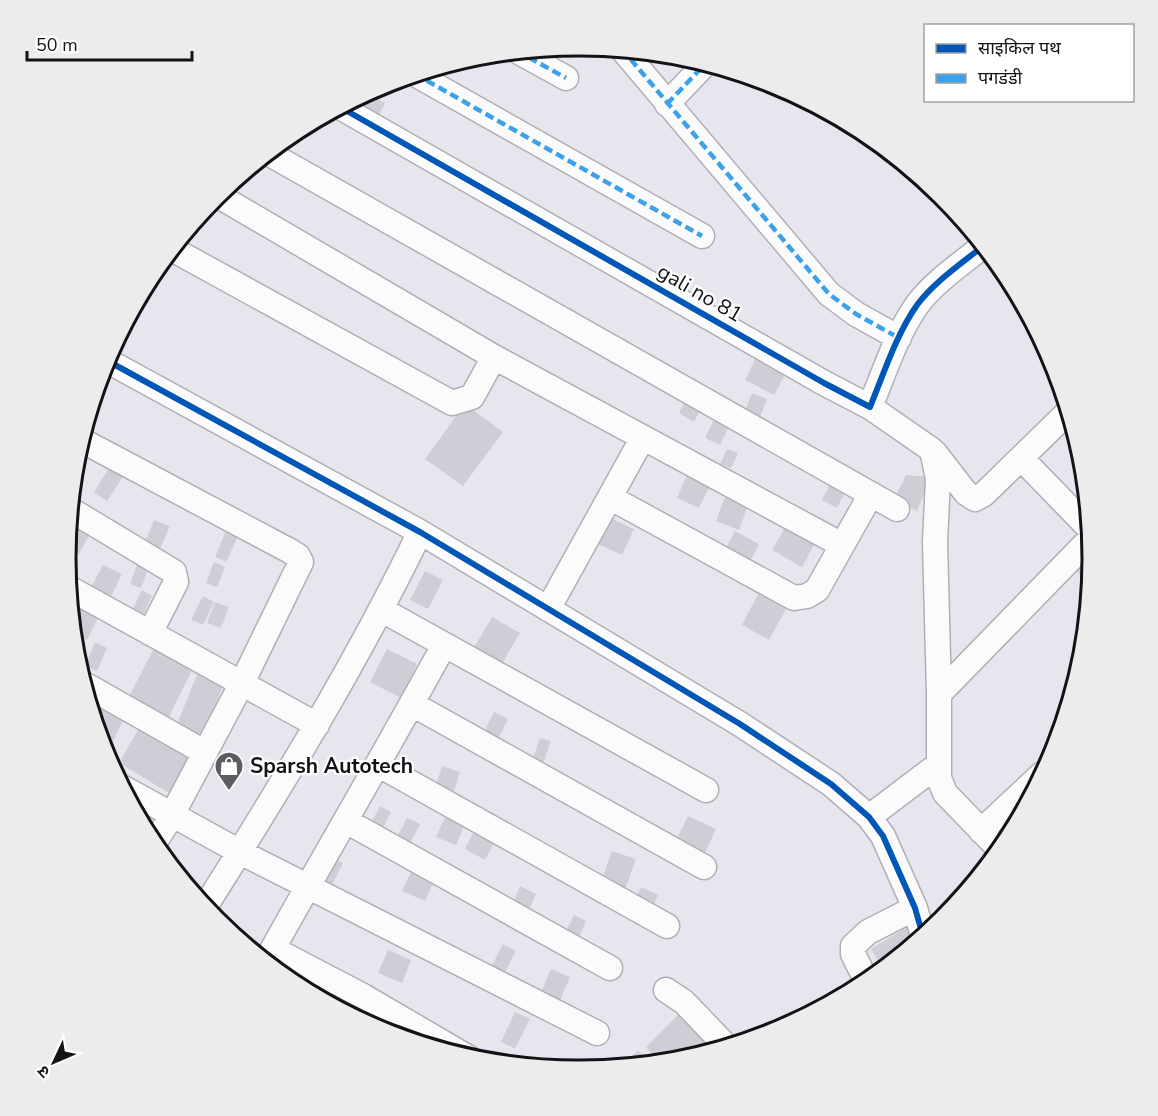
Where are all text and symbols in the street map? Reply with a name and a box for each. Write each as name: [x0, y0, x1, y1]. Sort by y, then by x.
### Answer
scale bar: [27, 24, 192, 62]
legend: [924, 24, 1134, 102]
text: 50 m: [36, 33, 78, 57]
text: साइकिल पथ: [978, 36, 1061, 60]
text: पगडंडी: [978, 66, 1023, 90]
street label: gali no 81: [652, 257, 748, 329]
shop icon: Sparsh Autotech: [213, 750, 245, 792]
place label: Sparsh Autotech: [250, 752, 413, 780]
north arrow: [24, 1032, 84, 1092]
text: उ: [32, 1060, 55, 1083]

